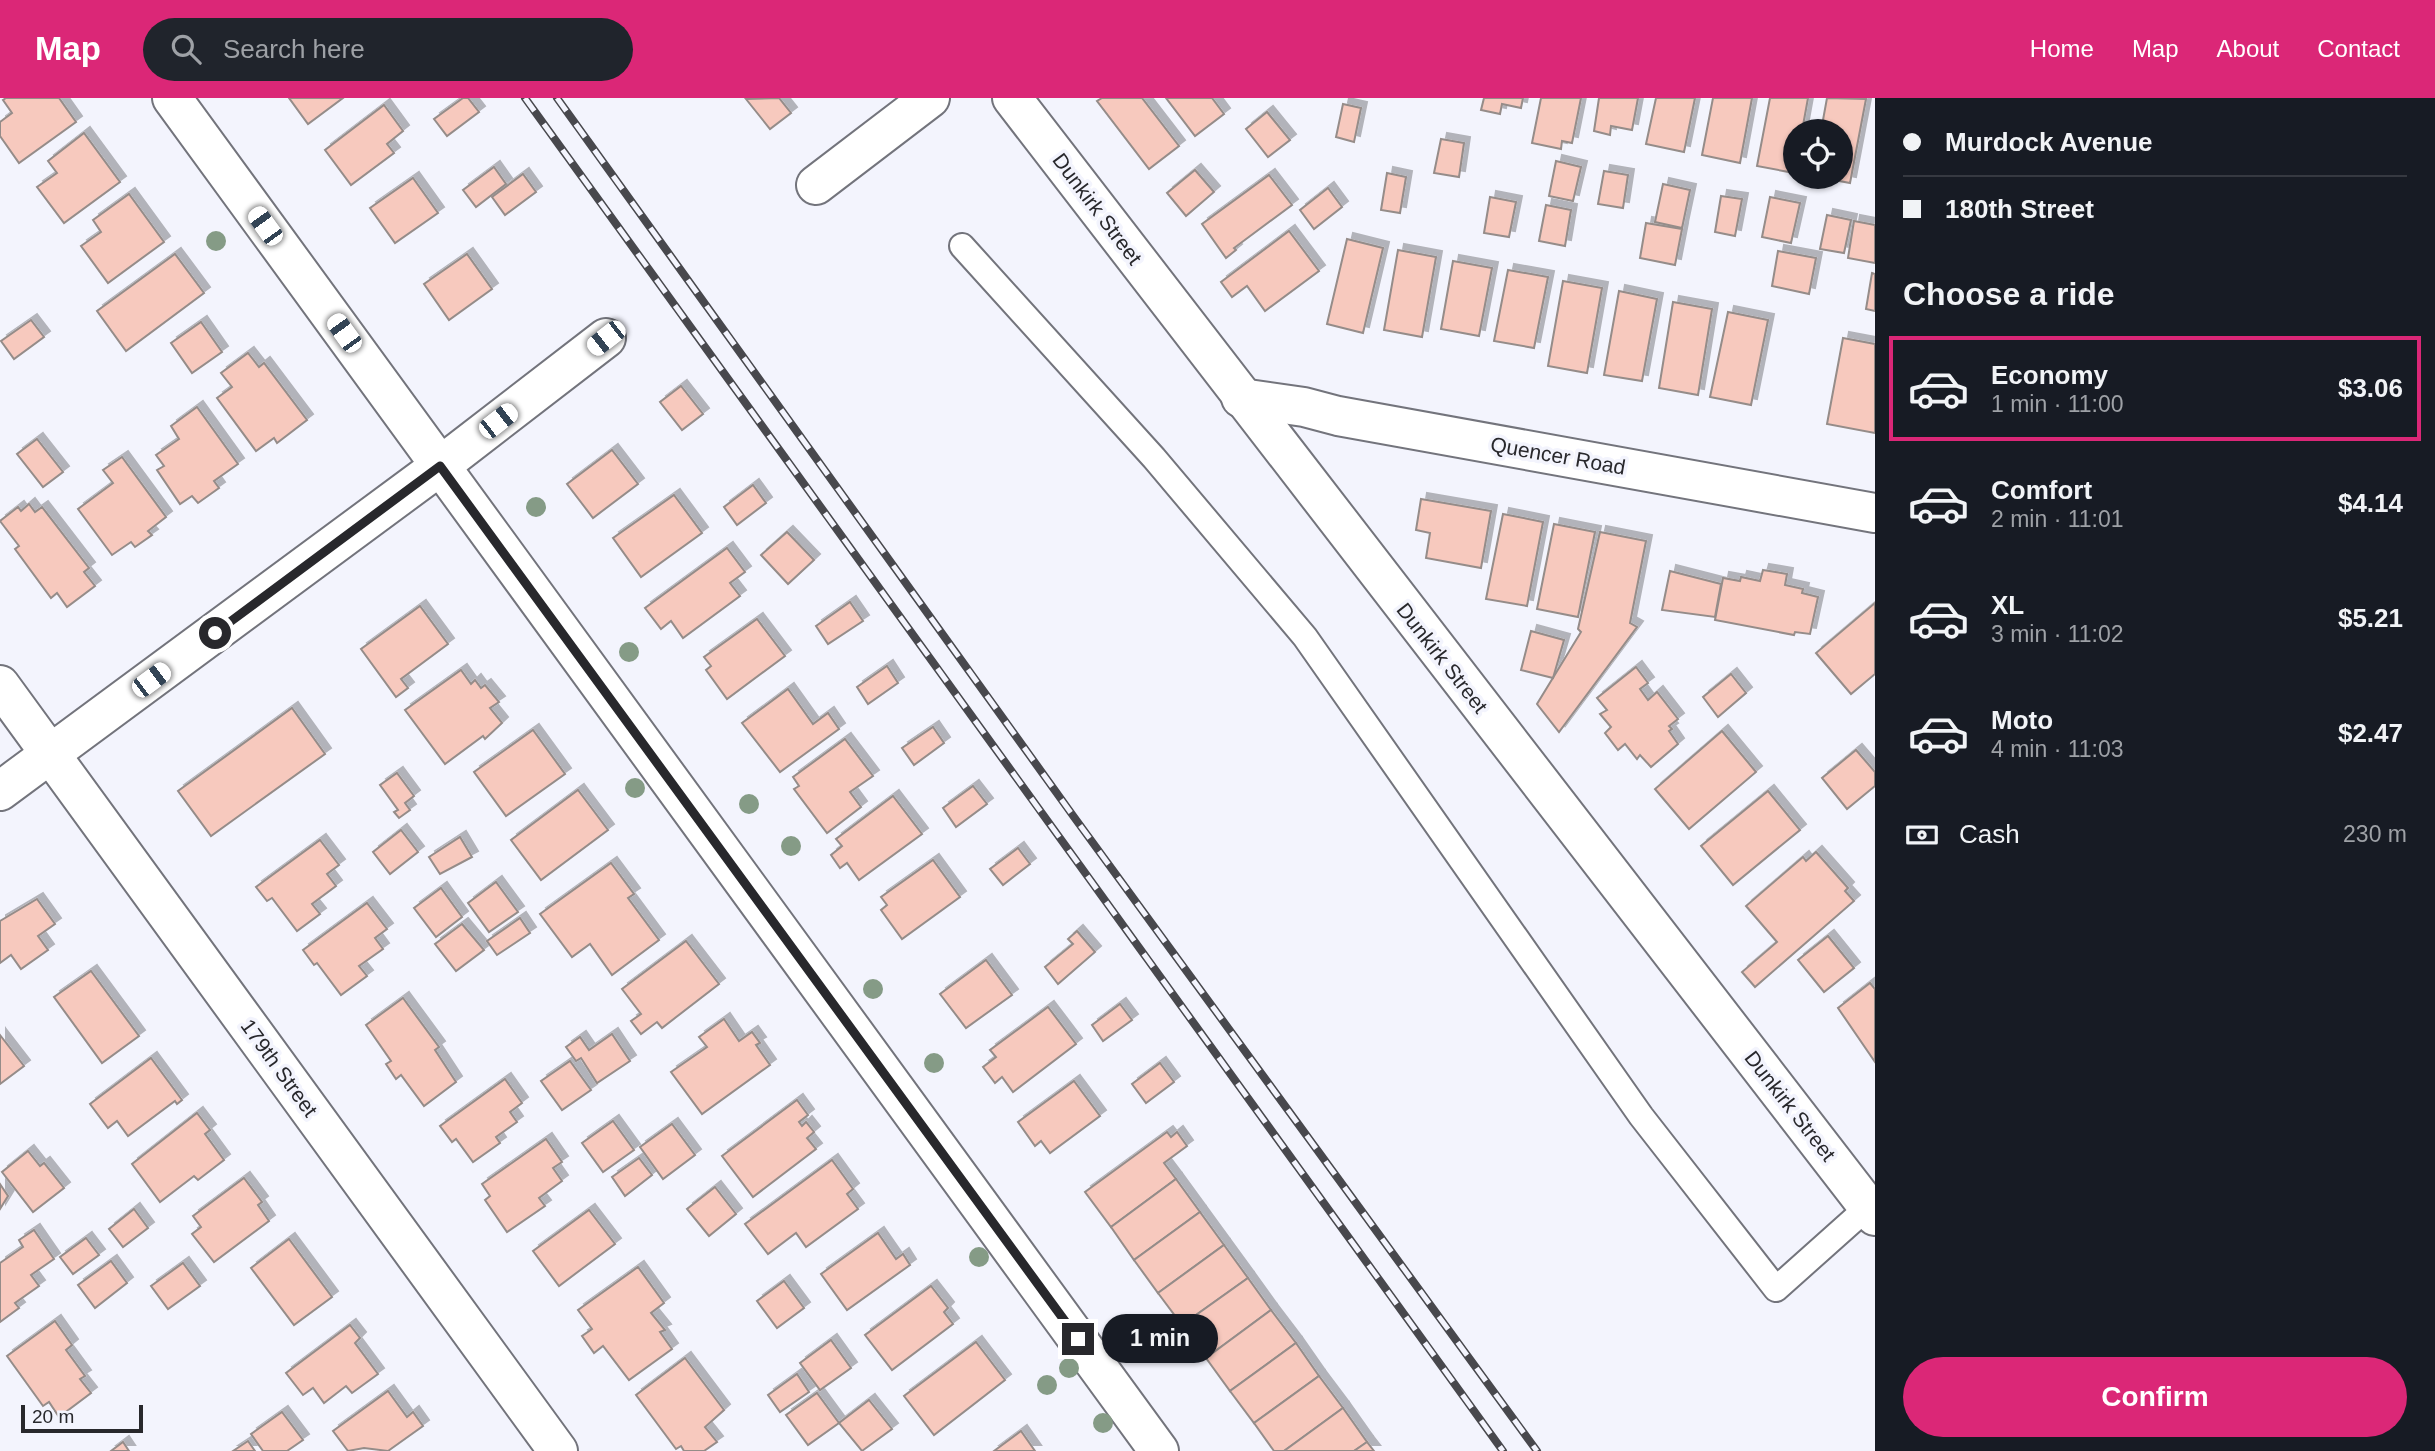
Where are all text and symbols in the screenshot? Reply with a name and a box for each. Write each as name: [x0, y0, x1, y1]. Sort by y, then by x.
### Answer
search box: [143, 18, 633, 81]
text: Map: [35, 30, 101, 67]
icon: search: [167, 30, 205, 68]
text: Search here: [223, 34, 365, 64]
text: Home: [2030, 35, 2094, 62]
text: Map: [2132, 35, 2179, 62]
text: About: [2217, 35, 2279, 62]
text: Contact: [2317, 35, 2400, 62]
map controls: [1783, 119, 1853, 189]
button: locate: [1783, 119, 1853, 189]
text: Murdock Avenue: [1945, 127, 2153, 157]
street label: Dunkirk Street: [1048, 149, 1147, 269]
text: 180th Street: [1945, 194, 2094, 224]
car: [245, 203, 286, 249]
text: Choose a ride: [1903, 276, 2115, 312]
car: [324, 310, 365, 356]
car: [583, 317, 630, 359]
icon: car: [1907, 357, 1970, 420]
text: Economy: [1991, 360, 2108, 390]
text: $3.06: [2338, 373, 2403, 403]
text: 1 min · 11:00: [1991, 391, 2124, 417]
car: [475, 400, 522, 442]
street label: Quencer Road: [1489, 432, 1627, 479]
icon: car: [1907, 472, 1970, 535]
text: Comfort: [1991, 475, 2092, 505]
text: $4.14: [2338, 488, 2403, 518]
text: 2 min · 11:01: [1991, 506, 2124, 532]
icon: car: [1907, 587, 1970, 650]
text: XL: [1991, 590, 2024, 620]
street label: Dunkirk Street: [1392, 598, 1493, 717]
text: $5.21: [2338, 603, 2403, 633]
route start: [199, 617, 231, 649]
text: 3 min · 11:02: [1991, 621, 2124, 647]
car: [128, 659, 175, 701]
icon: car: [1907, 702, 1970, 765]
text: Moto: [1991, 705, 2053, 735]
text: $2.47: [2338, 718, 2403, 748]
text: 4 min · 11:03: [1991, 736, 2124, 762]
icon: cash: [1903, 816, 1941, 854]
text: Cash: [1959, 819, 2020, 849]
text: 230 m: [2343, 821, 2407, 847]
street label: 179th Street: [236, 1015, 322, 1121]
street label: Dunkirk Street: [1740, 1046, 1841, 1165]
callout: 1 min: [1102, 1314, 1218, 1364]
route end: [1062, 1323, 1094, 1355]
text: 1 min: [1130, 1325, 1190, 1351]
button: Confirm: [1903, 1357, 2407, 1437]
scale bar: [21, 1402, 144, 1434]
text: 20 m: [32, 1406, 74, 1427]

